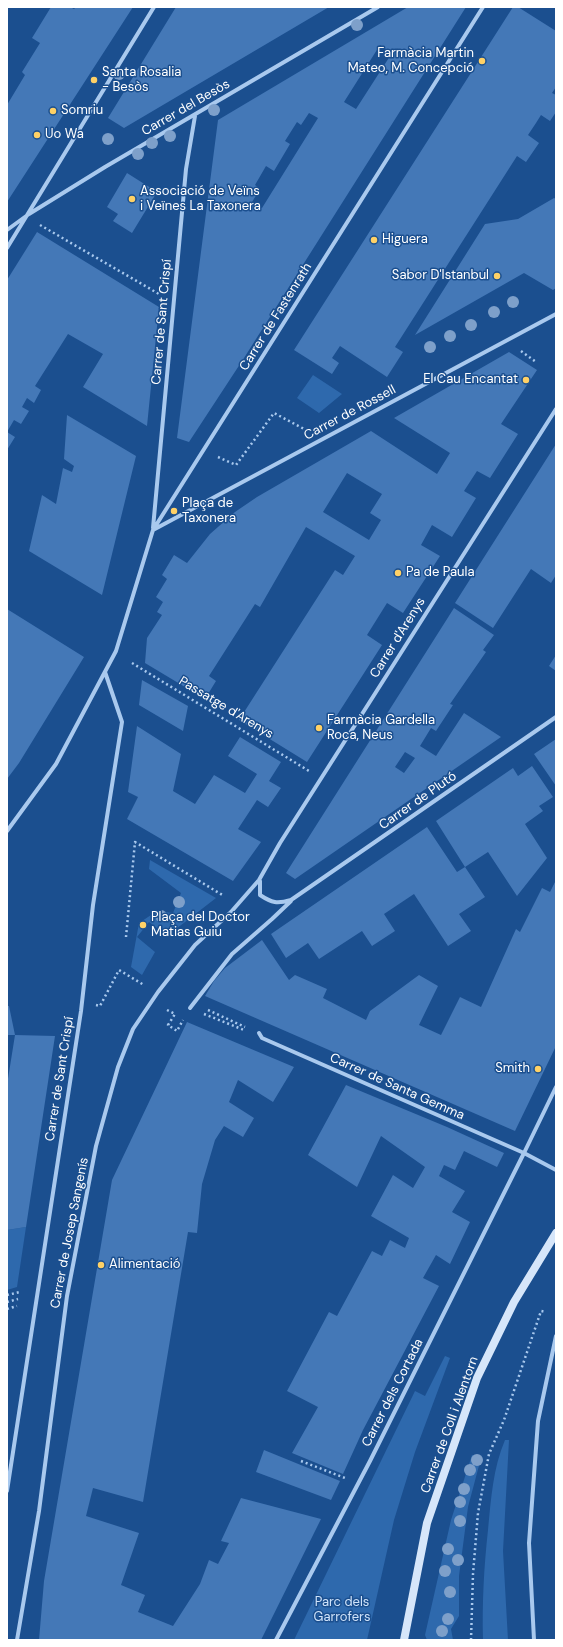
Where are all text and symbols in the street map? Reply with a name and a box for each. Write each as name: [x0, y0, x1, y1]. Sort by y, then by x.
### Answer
place label: Farmàcia Martin Mateo, M. Concepció: [348, 46, 474, 77]
marker: Farmàcia Martin Mateo, M. Concepció: [477, 56, 487, 66]
place label: Santa Rosalia - Besòs: [102, 65, 181, 96]
marker: Santa Rosalia - Besòs: [89, 75, 99, 85]
street label: Carrer del Besòs: [139, 76, 233, 140]
place label: Somriu: [61, 103, 103, 119]
marker: Somriu: [48, 106, 58, 116]
place label: Uo Wa: [45, 127, 84, 143]
marker: Uo Wa: [32, 130, 42, 140]
place label: Associació de Veïns i Veïnes La Taxonera: [140, 184, 261, 215]
marker: Associació de Veïns i Veïnes La Taxonera: [127, 194, 137, 204]
place label: Higuera: [382, 232, 428, 248]
marker: Higuera: [369, 235, 379, 245]
street label: Carrer de Sant Crispí: [149, 259, 175, 385]
street label: Carrer de Fastenrath: [236, 260, 316, 374]
place label: Sabor D'Istanbul: [392, 268, 489, 284]
marker: Sabor D'Istanbul: [492, 271, 502, 281]
place label: El Cau Encantat: [423, 372, 518, 388]
marker: El Cau Encantat: [521, 375, 531, 385]
street label: Carrer de Rossell: [301, 382, 399, 444]
place label: Plaça de Taxonera: [182, 496, 236, 527]
marker: Plaça de Taxonera: [169, 506, 179, 516]
place label: Pa de Paula: [406, 565, 474, 581]
marker: Pa de Paula: [393, 568, 403, 578]
street label: Carrer d'Arenys: [367, 595, 429, 681]
street label: Passatge d'Arenys: [176, 674, 276, 742]
place label: Farmàcia Gardella Roca, Neus: [327, 713, 435, 744]
marker: Farmàcia Gardella Roca, Neus: [314, 723, 324, 733]
street label: Carrer de Plutó: [376, 769, 460, 833]
place label: Plaça del Doctor Matias Guiu: [151, 910, 250, 941]
marker: Plaça del Doctor Matias Guiu: [138, 920, 148, 930]
street label: Carrer de Sant Crispí: [42, 1016, 78, 1142]
street label: Carrer de Santa Gemma: [327, 1050, 467, 1124]
place label: Smith: [495, 1061, 530, 1077]
marker: Smith: [533, 1064, 543, 1074]
street label: Carrer de Josep Sangenís: [48, 1156, 92, 1310]
place label: Alimentació: [109, 1257, 181, 1273]
marker: Alimentació: [96, 1260, 106, 1270]
street label: Carrer dels Cortada: [359, 1336, 427, 1450]
street label: Carrer de Coll i Alentorn: [418, 1354, 482, 1496]
park label: Parc dels Garrofers: [314, 1595, 370, 1626]

